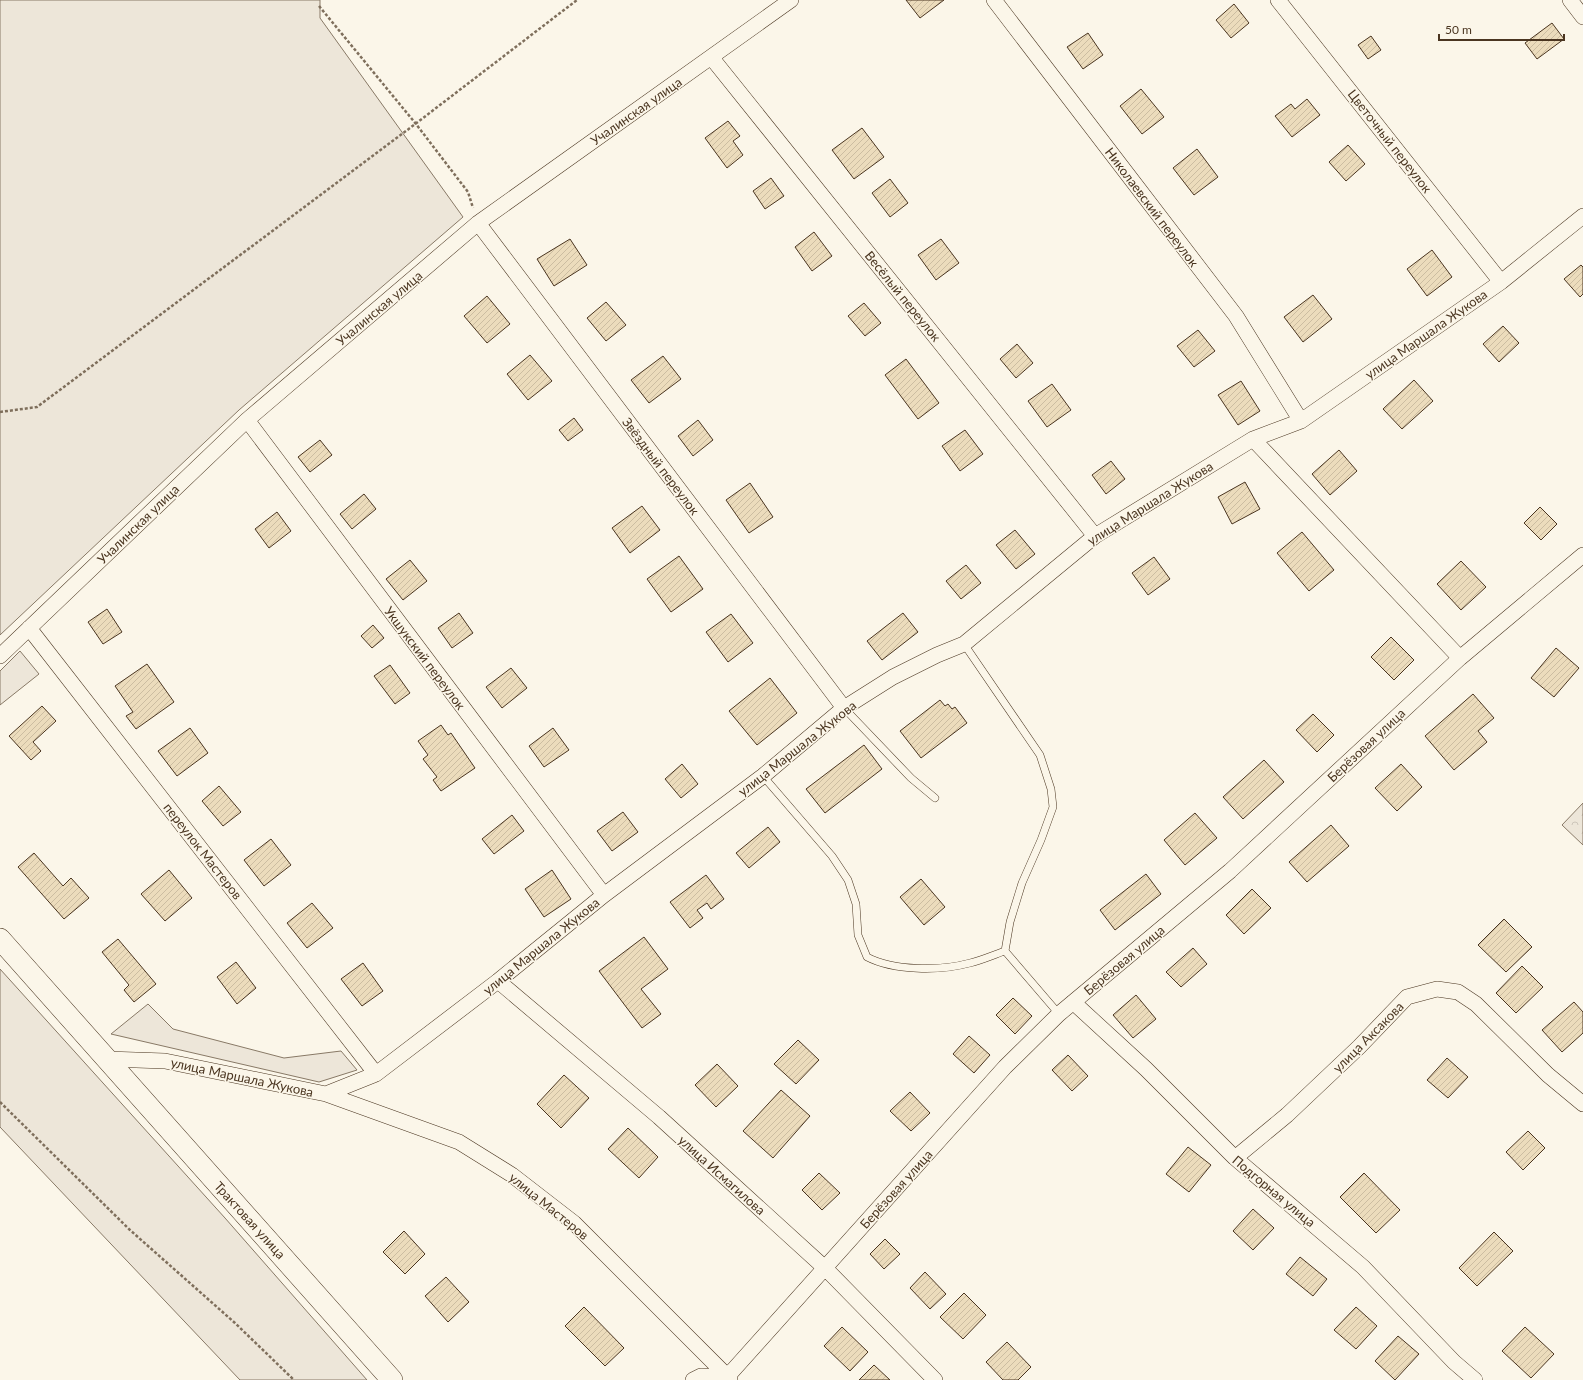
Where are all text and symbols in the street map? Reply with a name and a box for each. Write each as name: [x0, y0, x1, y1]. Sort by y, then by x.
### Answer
scale bar: [1439, 16, 1564, 42]
text: 50 m: [1445, 22, 1472, 37]
street label: Учалинская улица: [587, 74, 685, 148]
street label: Цветочный переулок: [1345, 86, 1436, 196]
street label: Николаевский переулок: [1102, 144, 1202, 270]
street label: Весёлый переулок: [862, 247, 945, 345]
street label: Учалинская улица: [333, 267, 425, 349]
street label: улица Маршала Жукова: [1362, 286, 1490, 382]
street label: Звёздный переулок: [619, 414, 703, 518]
street label: улица Маршала Жукова: [1084, 458, 1216, 548]
street label: Учалинская улица: [94, 481, 182, 567]
street label: Укшукский переулок: [381, 603, 469, 713]
street label: улица Маршала Жукова: [735, 697, 859, 799]
street label: Берёзовая улица: [1324, 705, 1408, 785]
street label: переулок Мастеров: [160, 800, 246, 902]
street label: улица Маршала Жукова: [480, 894, 602, 998]
street label: Берёзовая улица: [1080, 922, 1168, 998]
street label: улица Аксакова: [1329, 998, 1407, 1076]
street label: улица Маршала Жукова: [169, 1054, 315, 1100]
street label: улица Исмагилова: [675, 1132, 769, 1218]
street label: Берёзовая улица: [856, 1146, 936, 1232]
street label: Подгорная улица: [1229, 1152, 1319, 1230]
street label: улица Мастеров: [506, 1169, 592, 1243]
street label: Трактовая улица: [211, 1178, 289, 1262]

